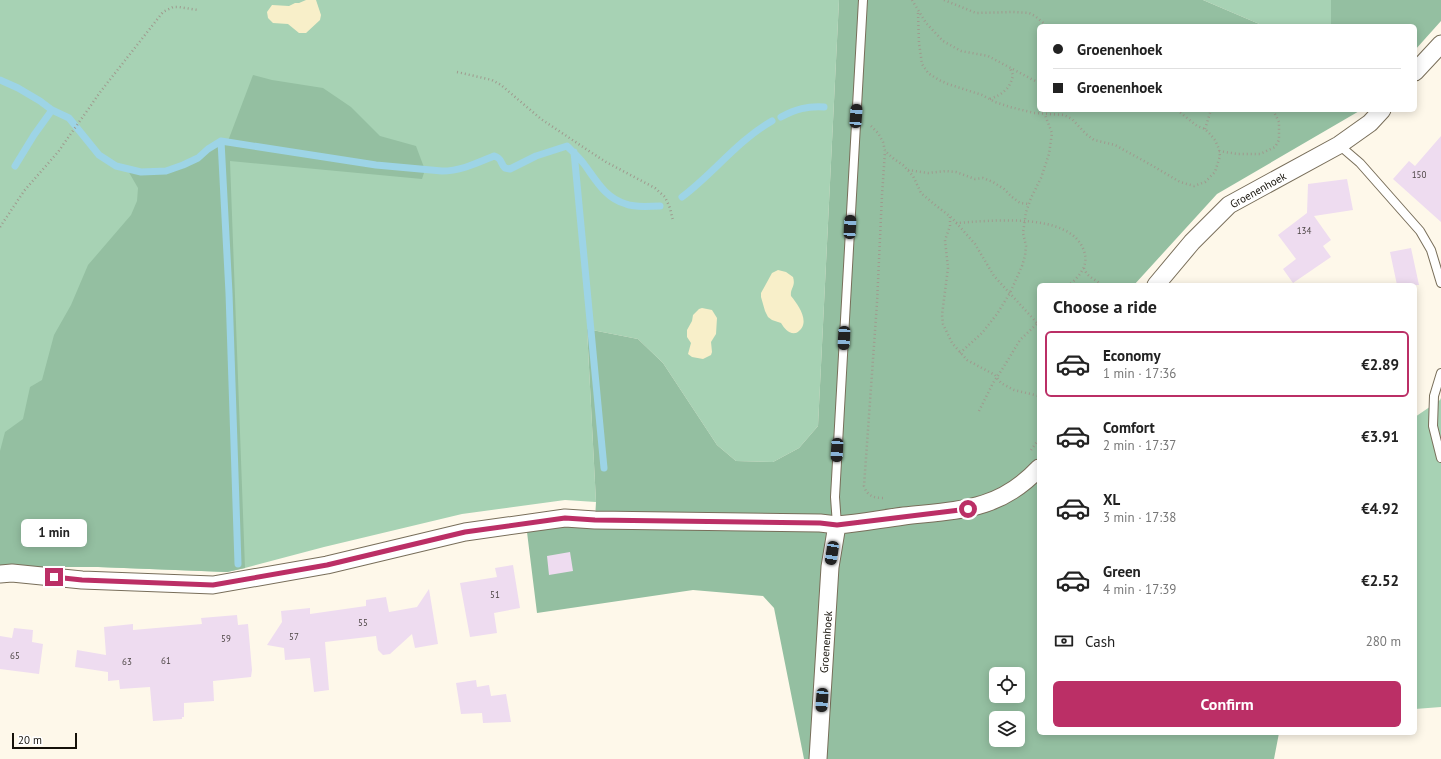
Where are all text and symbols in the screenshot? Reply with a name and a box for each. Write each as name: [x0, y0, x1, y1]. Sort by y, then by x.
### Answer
text: Groenenhoek: [1077, 40, 1162, 59]
text: Groenenhoek: [1077, 78, 1162, 97]
car: [849, 104, 863, 128]
street label: Groenenhoek: [1227, 168, 1289, 211]
house number: 150: [1412, 169, 1426, 180]
car: [843, 215, 857, 239]
house number: 134: [1297, 225, 1311, 236]
text: Choose a ride: [1053, 295, 1157, 318]
car: [837, 326, 851, 350]
icon: car: [1055, 346, 1091, 382]
text: Economy: [1103, 346, 1161, 365]
text: €2.89: [1361, 355, 1399, 374]
text: 1 min · 17:36: [1103, 365, 1176, 382]
icon: car: [1055, 418, 1091, 454]
text: Comfort: [1103, 418, 1155, 437]
text: €3.91: [1361, 427, 1399, 446]
text: 2 min · 17:37: [1103, 437, 1176, 454]
car: [830, 438, 844, 462]
icon: car: [1055, 490, 1091, 526]
text: XL: [1103, 490, 1120, 509]
text: €4.92: [1361, 499, 1399, 518]
route start: [959, 500, 977, 518]
text: 3 min · 17:38: [1103, 509, 1176, 526]
callout: 1 min: [21, 519, 87, 547]
text: 1 min: [38, 524, 70, 541]
car: [824, 540, 840, 566]
icon: car: [1055, 562, 1091, 598]
text: Green: [1103, 562, 1141, 581]
route end: [45, 568, 63, 586]
text: €2.52: [1361, 571, 1399, 590]
text: 4 min · 17:39: [1103, 581, 1176, 598]
house number: 51: [490, 589, 500, 600]
street label: Groenenhoek: [817, 610, 835, 674]
house number: 55: [358, 617, 368, 628]
icon: cash: [1053, 630, 1075, 652]
house number: 57: [289, 631, 299, 642]
text: Cash: [1085, 632, 1115, 651]
house number: 59: [221, 633, 231, 644]
text: 280 m: [1366, 633, 1401, 650]
house number: 65: [10, 650, 20, 661]
house number: 61: [161, 655, 171, 666]
house number: 63: [122, 656, 132, 667]
map controls: [989, 667, 1025, 747]
button: locate: [989, 667, 1025, 703]
button: Confirm: [1053, 681, 1401, 727]
car: [815, 688, 829, 712]
button: layers: [989, 711, 1025, 747]
scale bar: [12, 731, 77, 750]
text: 20 m: [18, 733, 42, 747]

